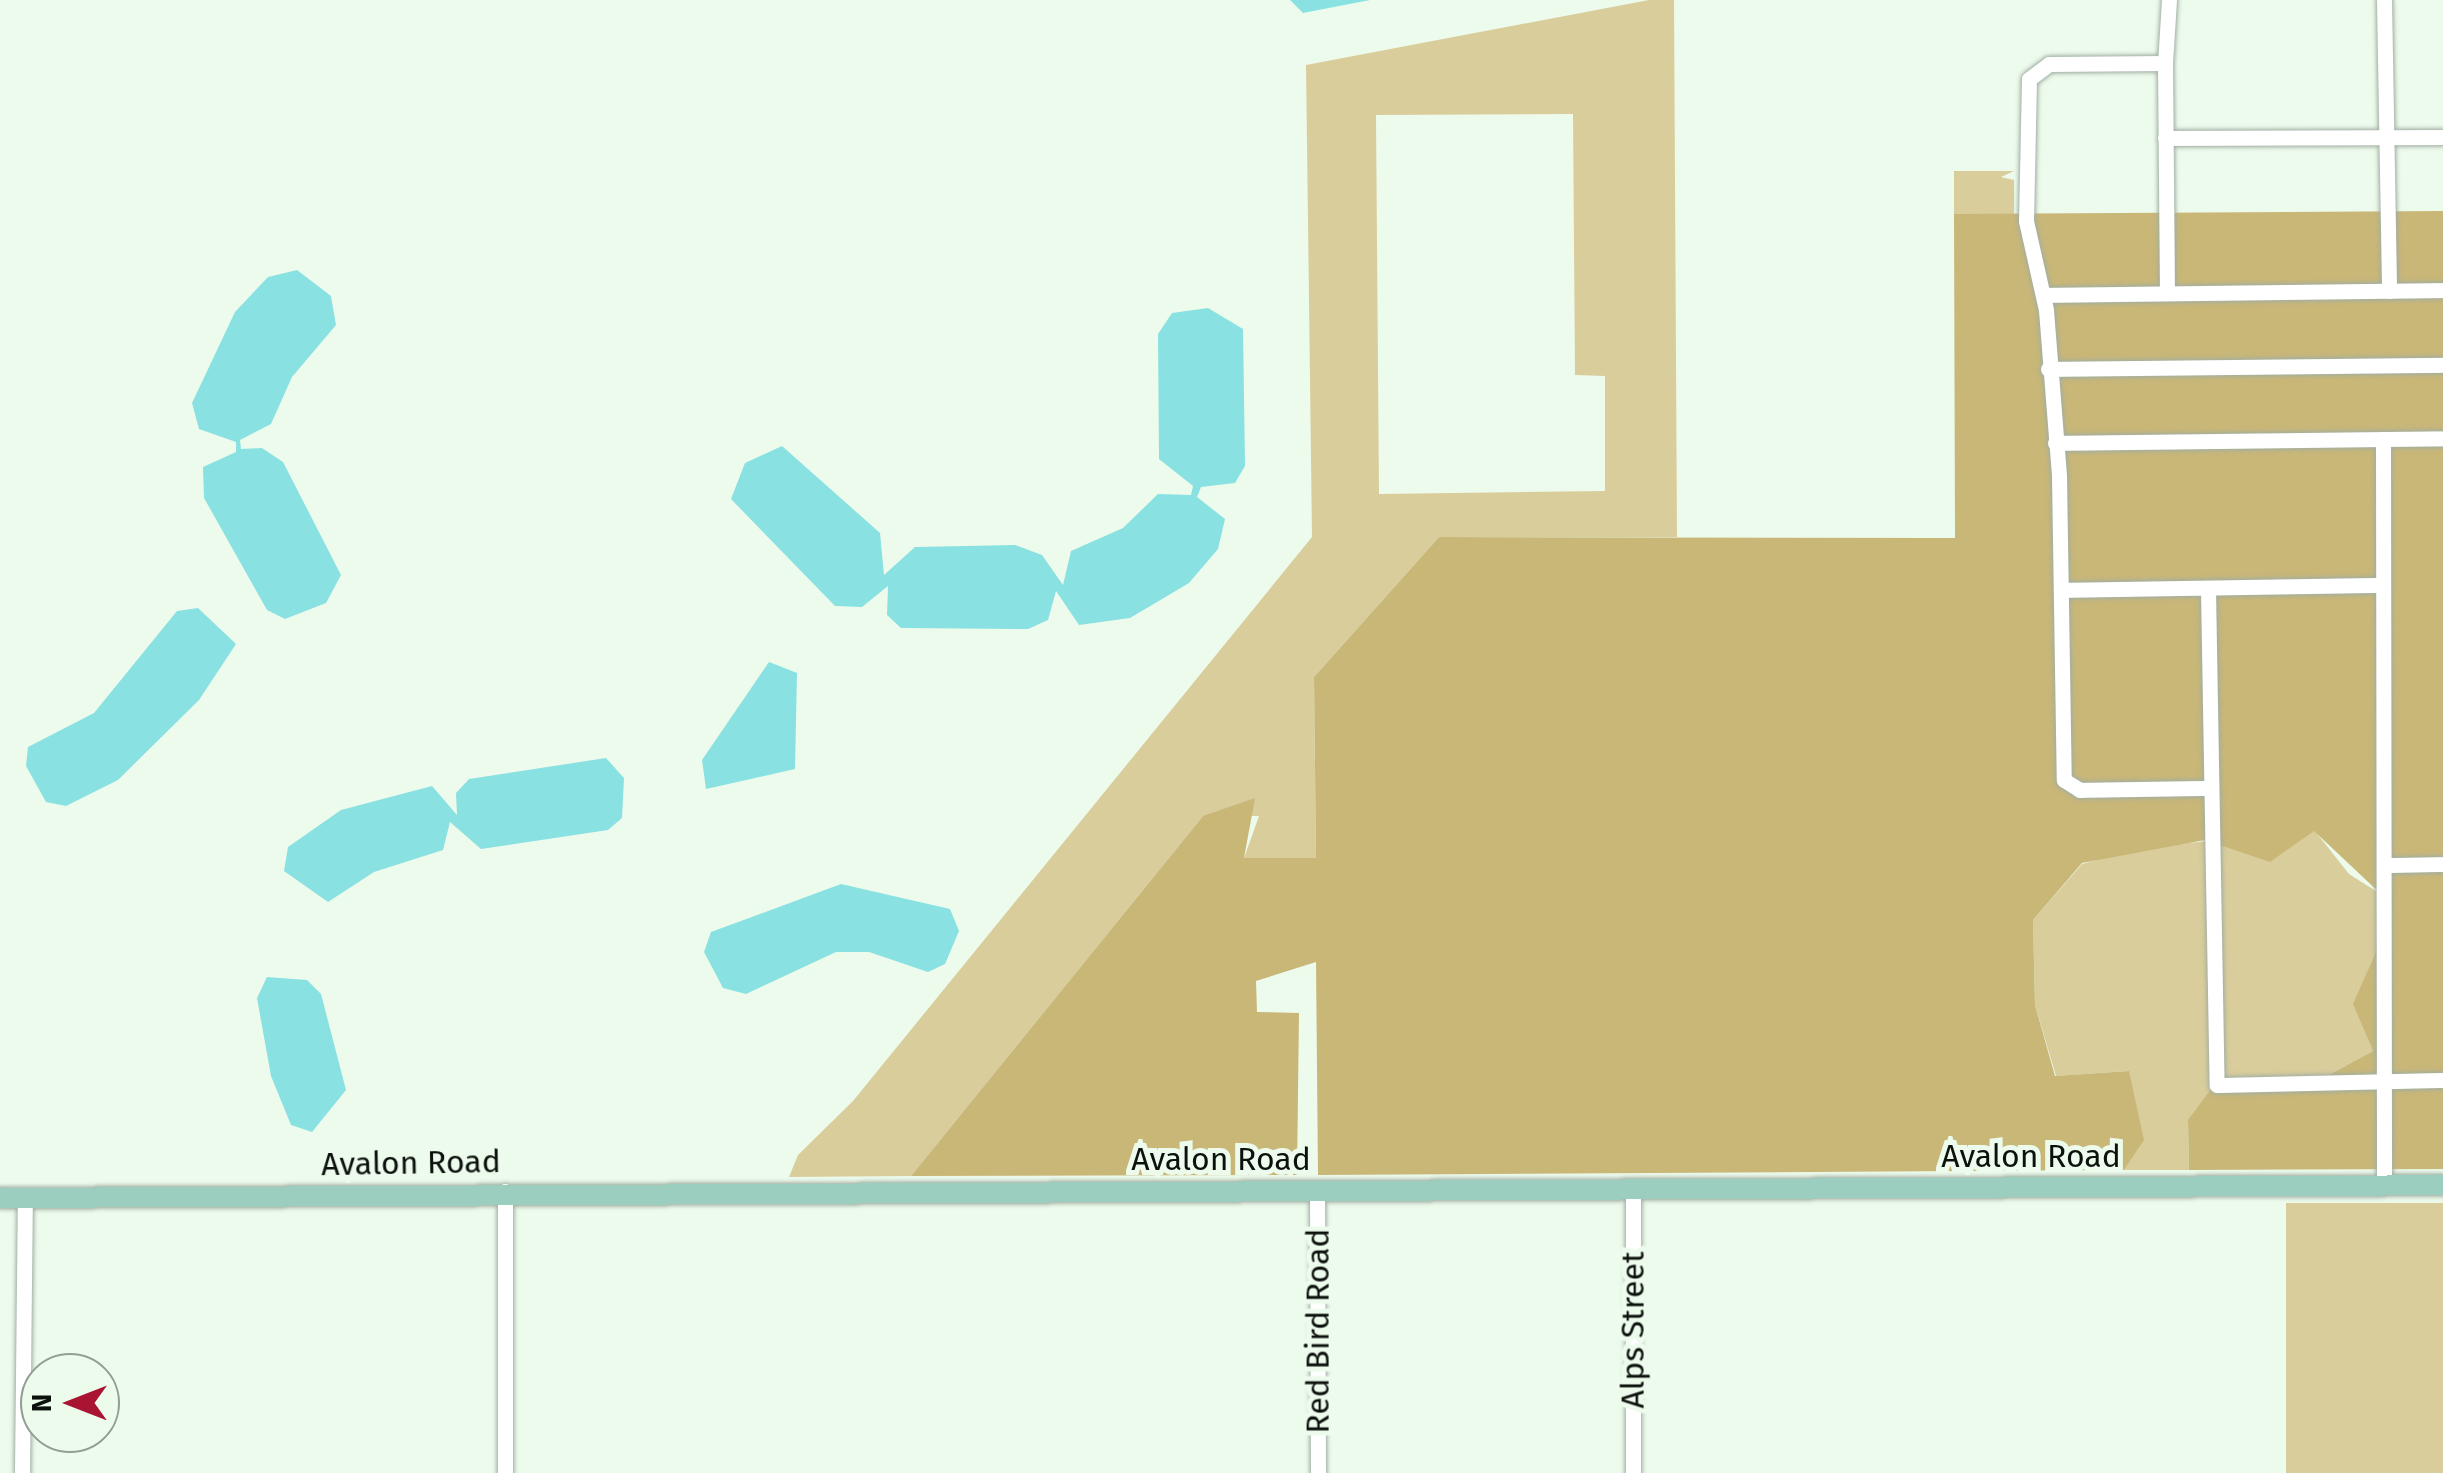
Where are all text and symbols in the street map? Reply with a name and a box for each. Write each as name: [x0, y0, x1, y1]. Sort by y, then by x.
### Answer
street label: Avalon Road: [1941, 1137, 2121, 1175]
street label: Avalon Road: [1131, 1140, 1311, 1178]
street label: Avalon Road: [321, 1142, 501, 1184]
street label: Red Bird Road: [1299, 1228, 1337, 1434]
street label: Alps Street: [1614, 1252, 1652, 1408]
north arrow: [20, 1353, 120, 1453]
text: N: [25, 1394, 58, 1412]

